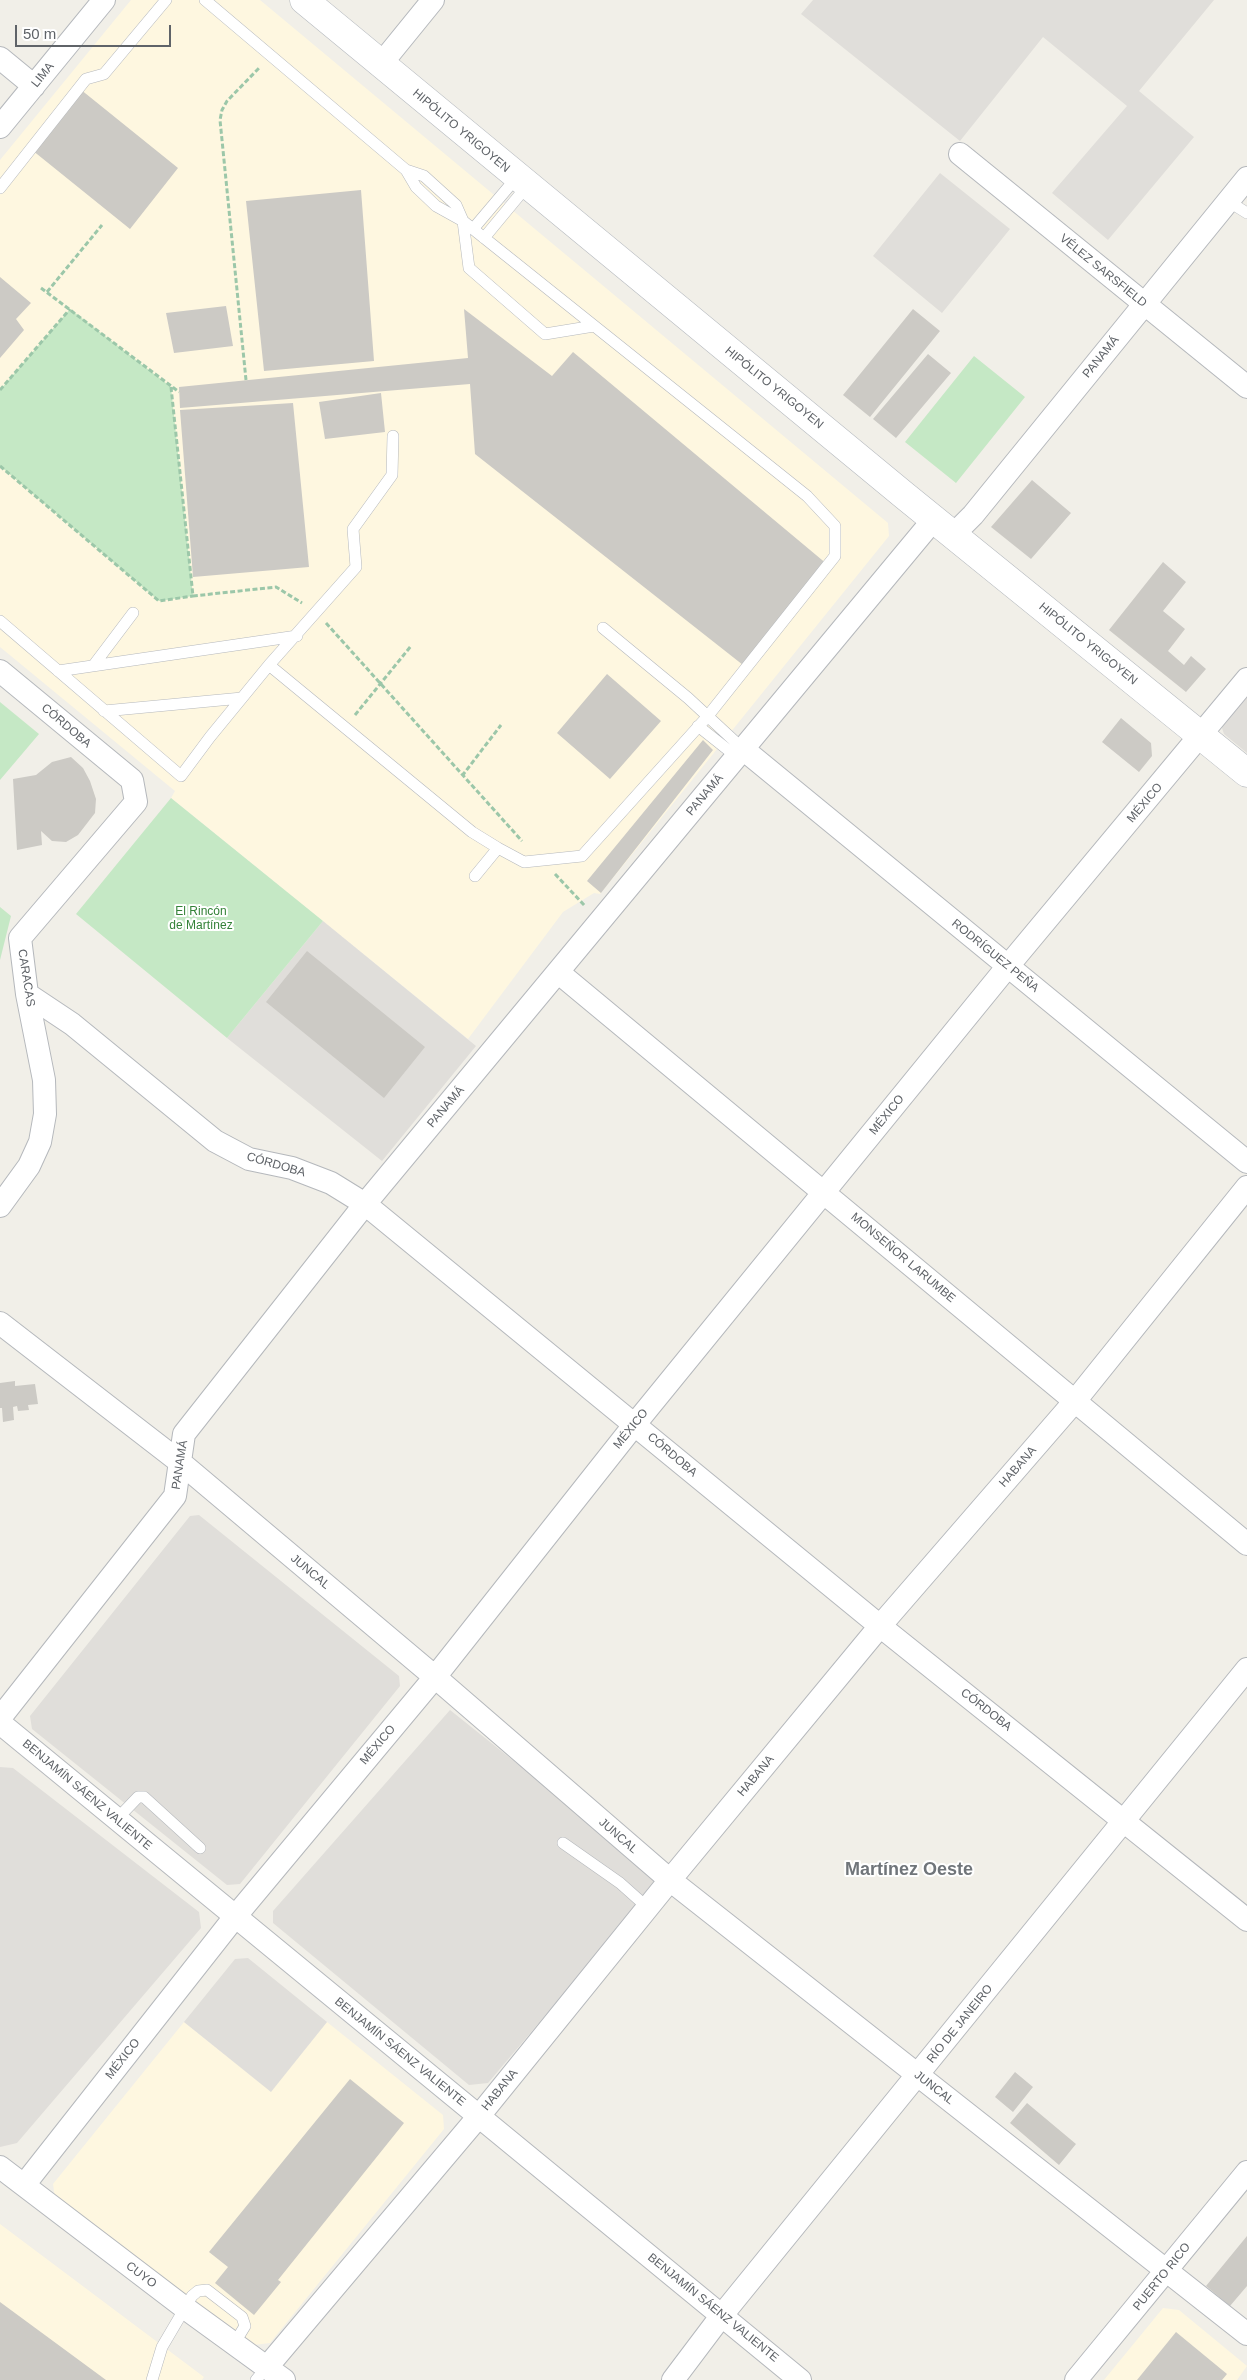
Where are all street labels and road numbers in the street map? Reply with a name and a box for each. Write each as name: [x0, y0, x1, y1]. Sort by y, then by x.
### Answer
street label: LIMA: [29, 60, 57, 90]
street label: HIPÓLITO YRIGOYEN: [409, 86, 513, 176]
street label: VÉLEZ SARSFIELD: [1056, 231, 1150, 311]
street label: PANAMÁ: [1080, 333, 1122, 381]
street label: HIPÓLITO YRIGOYEN: [722, 344, 826, 432]
street label: HIPÓLITO YRIGOYEN: [1036, 600, 1140, 688]
street label: CÓRDOBA: [38, 701, 94, 751]
street label: PANAMÁ: [683, 771, 727, 819]
street label: MÉXICO: [1124, 780, 1166, 826]
street label: RODRÍGUEZ PEÑA: [948, 916, 1042, 996]
street label: CARACAS: [14, 948, 38, 1008]
street label: PANAMÁ: [424, 1083, 468, 1131]
street label: MÉXICO: [867, 1092, 907, 1138]
street label: CÓRDOBA: [245, 1150, 307, 1180]
street label: MONSEÑOR LARUMBE: [848, 1210, 958, 1306]
street label: MÉXICO: [611, 1406, 651, 1452]
street label: CÓRDOBA: [644, 1430, 700, 1480]
street label: PANAMÁ: [169, 1439, 191, 1491]
street label: HABANA: [996, 1444, 1040, 1490]
street label: JUNCAL: [287, 1551, 333, 1593]
street label: CÓRDOBA: [958, 1686, 1014, 1734]
street label: MÉXICO: [357, 1722, 399, 1768]
street label: BENJAMÍN SÁENZ VALIENTE: [19, 1737, 155, 1853]
street label: HABANA: [735, 1752, 777, 1800]
street label: JUNCAL: [596, 1815, 640, 1857]
street label: RÍO DE JANEIRO: [924, 1982, 996, 2066]
street label: BENJAMÍN SÁENZ VALIENTE: [332, 1995, 468, 2109]
street label: MÉXICO: [103, 2036, 143, 2082]
street label: HABANA: [479, 2066, 521, 2114]
street label: JUNCAL: [911, 2068, 957, 2108]
street label: PUERTO RICO: [1130, 2240, 1194, 2314]
street label: BENJAMÍN SÁENZ VALIENTE: [645, 2251, 781, 2365]
street label: CUYO: [123, 2259, 159, 2291]

